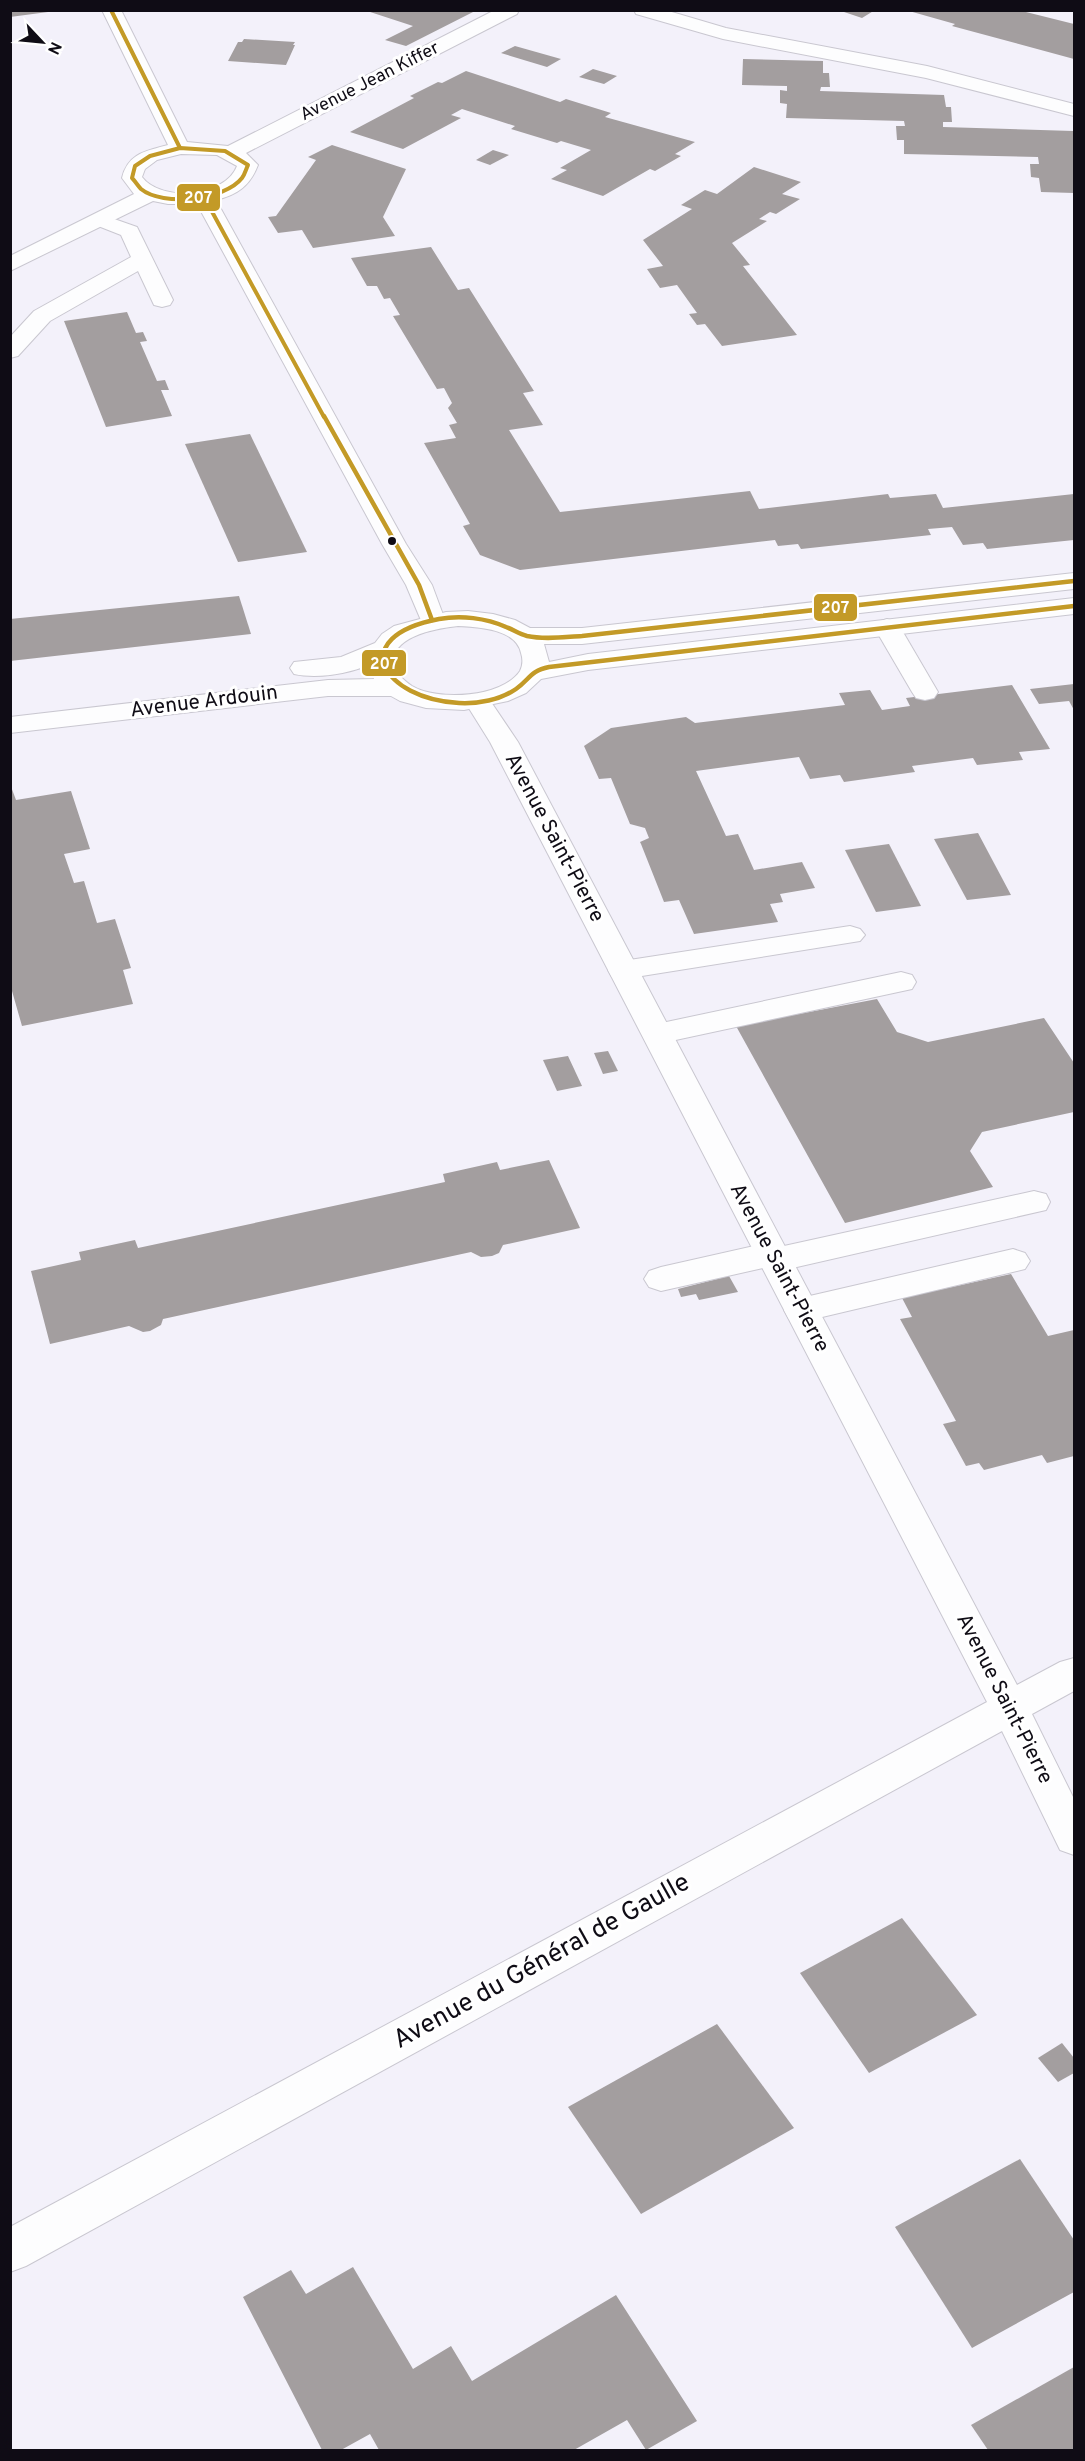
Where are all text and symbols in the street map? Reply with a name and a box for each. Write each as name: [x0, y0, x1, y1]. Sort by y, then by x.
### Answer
north arrow: [12, 12, 72, 72]
street label: Avenue Jean Kiffer: [296, 37, 444, 127]
text: N: [42, 38, 65, 57]
line badge: 207: [176, 183, 221, 212]
text: 207: [184, 189, 212, 209]
unlabelled marker: [386, 535, 398, 547]
line badge: 207: [813, 593, 858, 622]
text: 207: [821, 599, 849, 619]
line badge: 207: [361, 649, 407, 677]
text: 207: [370, 655, 398, 675]
street label: Avenue Ardouin: [129, 680, 279, 724]
street label: Avenue Saint-Pierre: [498, 749, 610, 927]
street label: Avenue Saint-Pierre: [723, 1179, 835, 1357]
street label: Avenue Saint-Pierre: [949, 1609, 1059, 1789]
street label: Avenue du Général de Gaulle: [388, 1867, 696, 2057]

